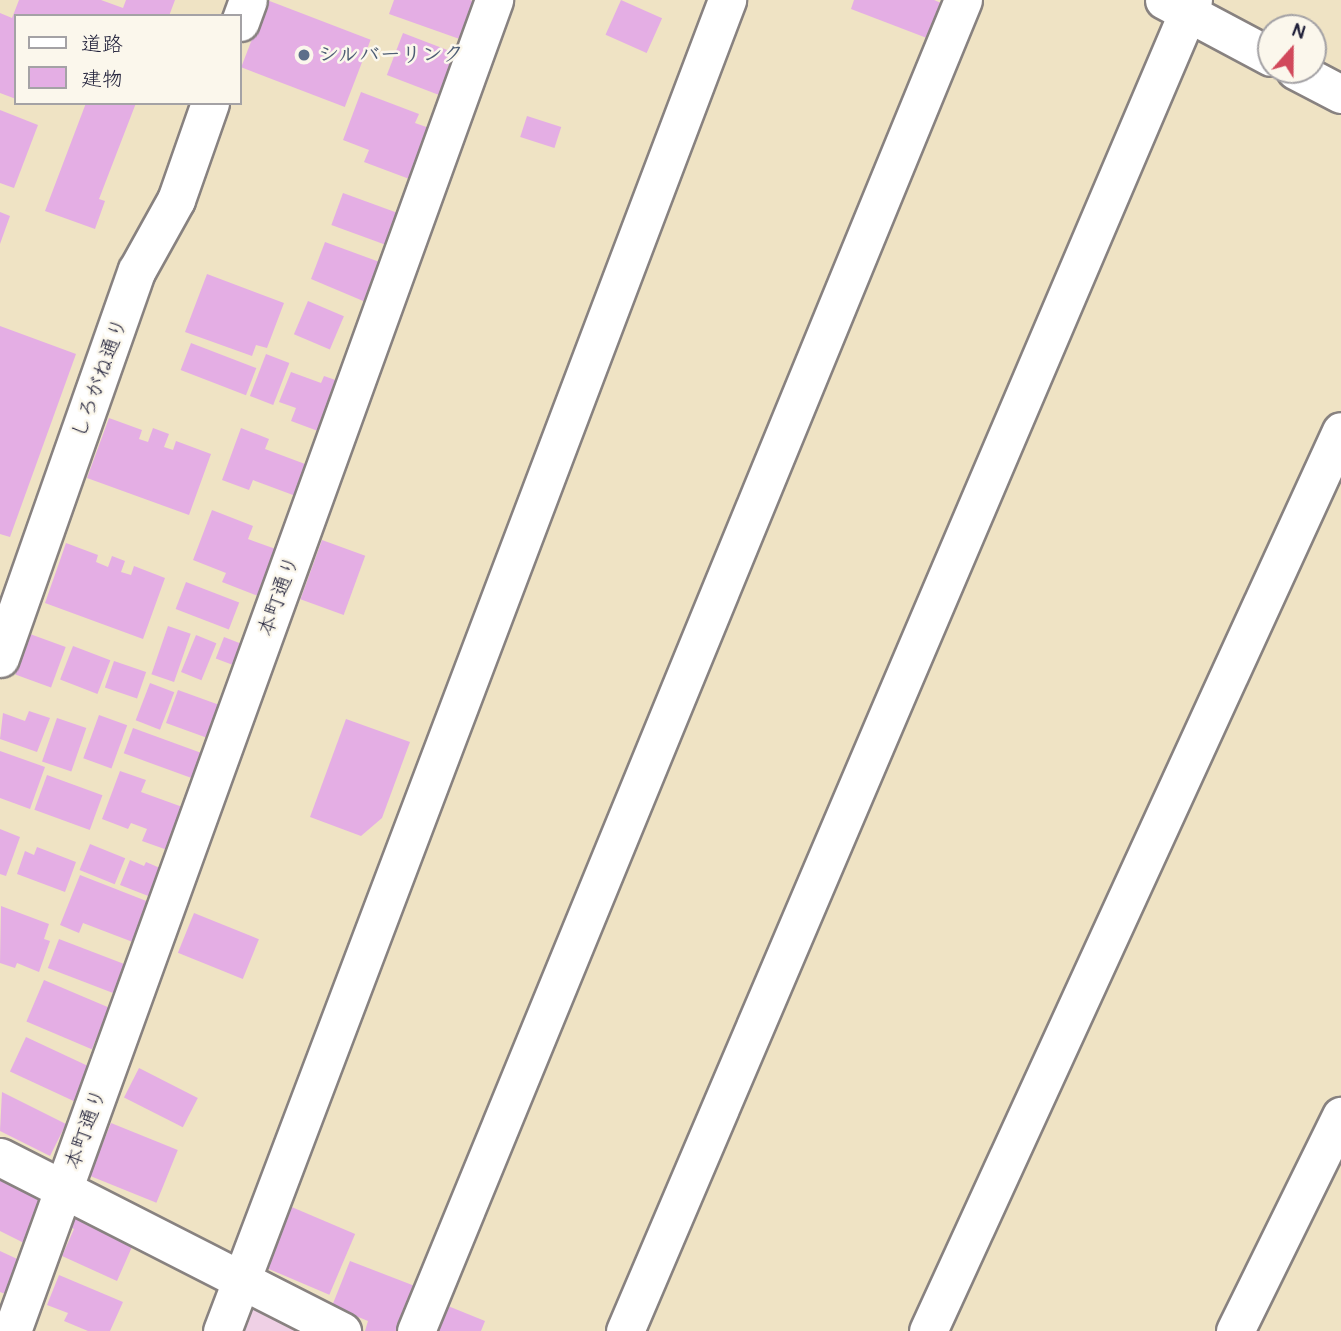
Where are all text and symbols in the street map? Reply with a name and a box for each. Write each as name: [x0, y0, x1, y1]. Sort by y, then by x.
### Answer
legend: [14, 14, 242, 105]
north arrow: [1257, 14, 1327, 84]
text: N: [1288, 18, 1309, 45]
text: 道路: [81, 31, 123, 58]
place label: シルバーリンク: [318, 42, 465, 68]
marker: シルバーリンク: [296, 47, 312, 63]
text: 建物: [81, 66, 123, 93]
street label: しろがね通り: [67, 314, 133, 442]
street label: 本町通り: [253, 552, 305, 640]
street label: 本町通り: [60, 1085, 112, 1173]

